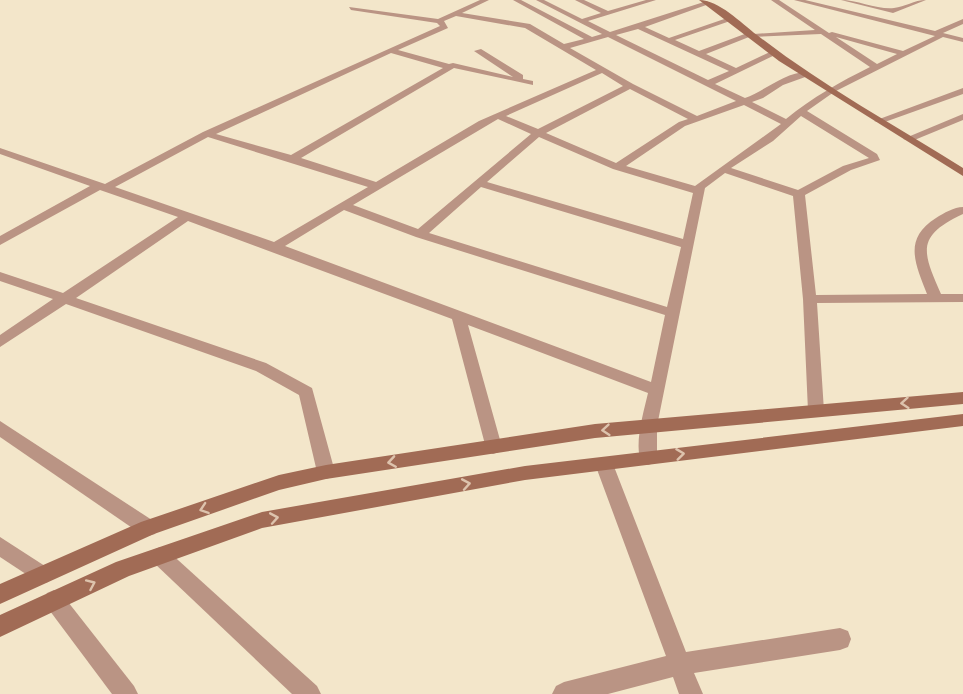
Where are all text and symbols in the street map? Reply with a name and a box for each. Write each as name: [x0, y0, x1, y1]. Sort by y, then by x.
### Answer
one-way arrow: [900, 396, 909, 409]
one-way arrow: [601, 423, 610, 436]
one-way arrow: [676, 449, 685, 461]
one-way arrow: [388, 455, 397, 467]
one-way arrow: [461, 478, 471, 491]
one-way arrow: [199, 501, 210, 514]
one-way arrow: [269, 512, 279, 525]
one-way arrow: [85, 579, 96, 591]

